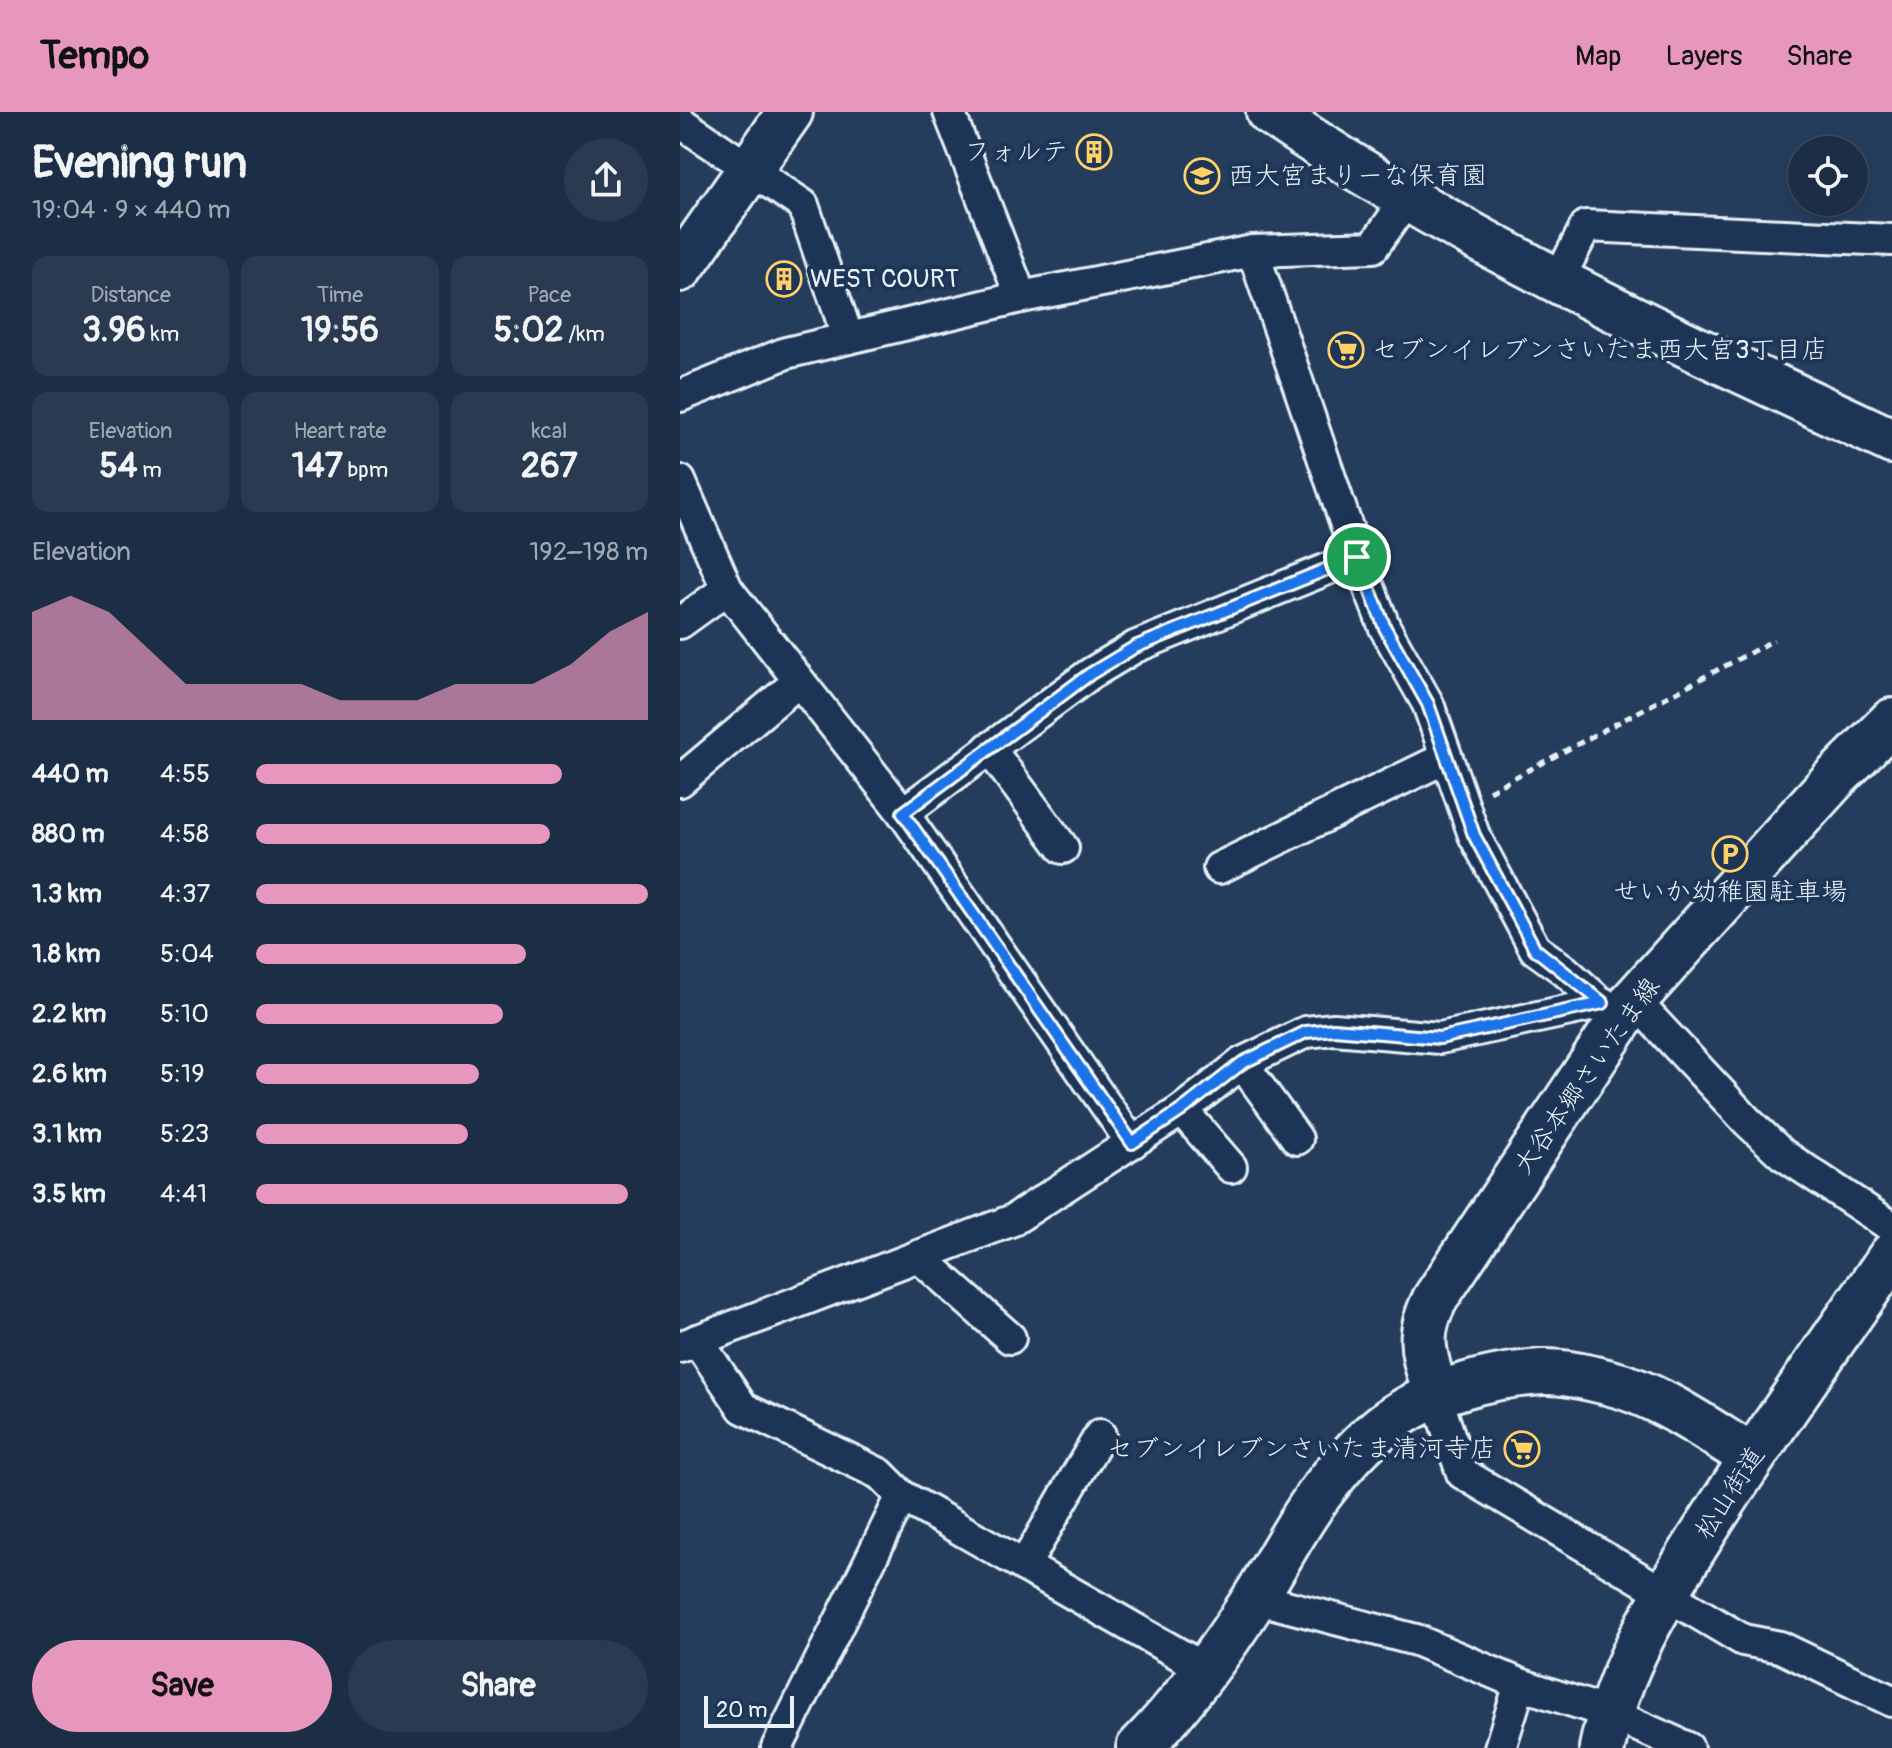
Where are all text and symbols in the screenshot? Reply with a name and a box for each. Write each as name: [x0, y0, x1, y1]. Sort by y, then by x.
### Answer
text: Tempo: [40, 32, 149, 80]
text: Map: [1575, 39, 1621, 74]
text: Layers: [1665, 39, 1742, 74]
text: Share: [1786, 39, 1852, 74]
building icon: フォルテ: [1075, 133, 1113, 171]
text: Evening run: [32, 136, 247, 191]
place label: フォルテ: [964, 136, 1068, 168]
map controls: [1788, 136, 1868, 216]
button: locate: [1788, 136, 1868, 216]
button: share: [564, 138, 648, 222]
school or university icon: 西大宮まりーな保育園: [1183, 157, 1221, 195]
place label: 西大宮まりーな保育園: [1228, 160, 1487, 192]
text: 19:04 · 9 × 440 m: [32, 194, 231, 226]
building icon: WEST COURT: [765, 260, 803, 298]
place label: WEST COURT: [810, 263, 959, 295]
text: Distance: [90, 281, 171, 309]
text: Time: [317, 281, 363, 309]
text: Pace: [528, 281, 571, 309]
text: 3.96: [82, 309, 146, 352]
text: 19:56: [301, 309, 379, 352]
text: 5:02: [494, 309, 563, 352]
text: km: [146, 320, 179, 348]
text: /km: [563, 320, 605, 348]
supermarket icon: セブンイレブンさいたま西大宮3丁目店: [1327, 331, 1365, 369]
place label: セブンイレブンさいたま西大宮3丁目店: [1372, 334, 1827, 366]
text: Elevation: [89, 417, 173, 445]
text: Heart rate: [294, 417, 386, 445]
text: kcal: [531, 417, 567, 445]
text: 54: [99, 445, 138, 488]
text: 147: [292, 445, 343, 488]
text: 267: [521, 445, 578, 488]
text: m: [138, 456, 162, 484]
text: bpm: [343, 456, 388, 484]
pin: [1323, 523, 1391, 591]
icon: arrive: [1335, 535, 1379, 579]
text: Elevation: [32, 536, 131, 568]
text: 192–198 m: [529, 536, 648, 568]
text: 440 m: [32, 758, 109, 790]
text: 4:55: [160, 758, 210, 790]
text: 880 m: [32, 818, 105, 850]
text: 4:58: [160, 818, 209, 850]
parking icon: せいか幼稚園駐車場: [1711, 835, 1749, 873]
place label: せいか幼稚園駐車場: [1613, 876, 1847, 908]
text: 1.3 km: [32, 878, 102, 910]
text: 4:37: [160, 878, 210, 910]
text: 1.8 km: [32, 938, 101, 970]
text: 5:04: [160, 938, 214, 970]
street label: 大谷本郷さいたま線: [1507, 971, 1667, 1181]
text: 2.2 km: [32, 998, 106, 1030]
text: 5:10: [160, 998, 209, 1030]
text: 2.6 km: [32, 1058, 107, 1090]
text: 5:19: [160, 1058, 205, 1090]
text: 3.1 km: [32, 1118, 102, 1150]
text: 5:23: [160, 1118, 209, 1150]
text: 3.5 km: [32, 1178, 106, 1210]
text: 4:41: [160, 1178, 207, 1210]
supermarket icon: セブンイレブンさいたま清河寺店: [1503, 1430, 1541, 1468]
place label: セブンイレブンさいたま清河寺店: [1107, 1433, 1496, 1465]
street label: 松山街道: [1688, 1441, 1772, 1545]
button: Save: [32, 1640, 332, 1732]
button: Share: [348, 1640, 648, 1732]
scale bar: [704, 1692, 794, 1728]
text: 20 m: [716, 1696, 768, 1724]

